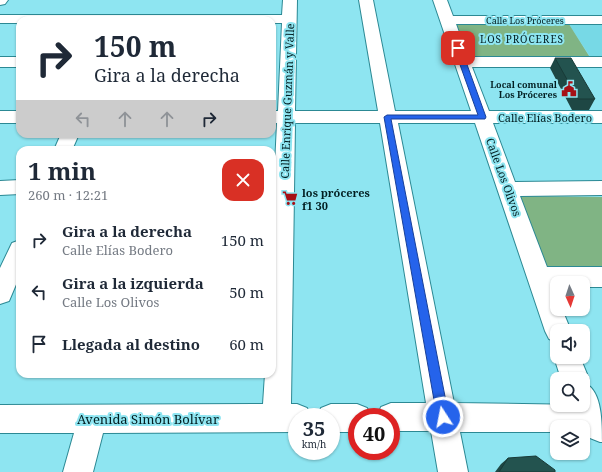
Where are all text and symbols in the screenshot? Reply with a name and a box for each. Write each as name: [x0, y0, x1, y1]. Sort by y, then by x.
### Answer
street label: Calle Los Próceres: [486, 14, 564, 27]
street label: Calle Enrique Guzmán y Valle: [277, 23, 297, 179]
text: 150 m: [94, 27, 176, 65]
pin: [441, 31, 475, 65]
icon: right: [28, 32, 80, 84]
district label: LOS PRÓCERES: [480, 32, 564, 46]
icon: arrive: [447, 37, 469, 59]
text: Gira a la derecha: [94, 63, 240, 87]
place label: Local comunal Los Próceres: [490, 78, 558, 101]
public building icon: Local comunal Los Próceres: [560, 80, 578, 98]
icon: left: [72, 108, 94, 130]
icon: ahead: [114, 108, 136, 130]
icon: ahead: [156, 108, 178, 130]
icon: right: [198, 108, 220, 130]
street label: Calle Elías Bodero: [498, 110, 592, 125]
street label: Calle Los Olivos: [483, 136, 525, 218]
text: 1 min: [28, 154, 96, 187]
button: close: [222, 159, 264, 201]
place label: los próceres f1 30: [302, 185, 370, 213]
text: 260 m · 12:21: [28, 186, 108, 204]
supermarket icon: los próceres f1 30: [281, 189, 299, 207]
text: Gira a la derecha: [62, 221, 192, 241]
icon: right: [28, 229, 50, 251]
text: 150 m: [221, 230, 264, 250]
text: Calle Elías Bodero: [62, 241, 173, 259]
text: Gira a la izquierda: [62, 273, 204, 293]
north arrow: [550, 276, 590, 316]
map controls: [550, 276, 590, 460]
icon: left: [28, 281, 50, 303]
text: 50 m: [229, 282, 264, 302]
text: Calle Los Olivos: [62, 293, 159, 311]
button: sound: [550, 324, 590, 364]
icon: arrive: [28, 333, 50, 355]
text: Llegada al destino: [62, 334, 200, 354]
text: 60 m: [229, 334, 264, 354]
button: search: [550, 372, 590, 412]
position arrow: [422, 396, 464, 438]
speed limit sign: 40: [348, 408, 400, 460]
street label: Avenida Simón Bolívar: [77, 410, 219, 428]
text: 35: [303, 415, 325, 442]
button: layers: [550, 420, 590, 460]
text: km/h: [302, 437, 326, 451]

